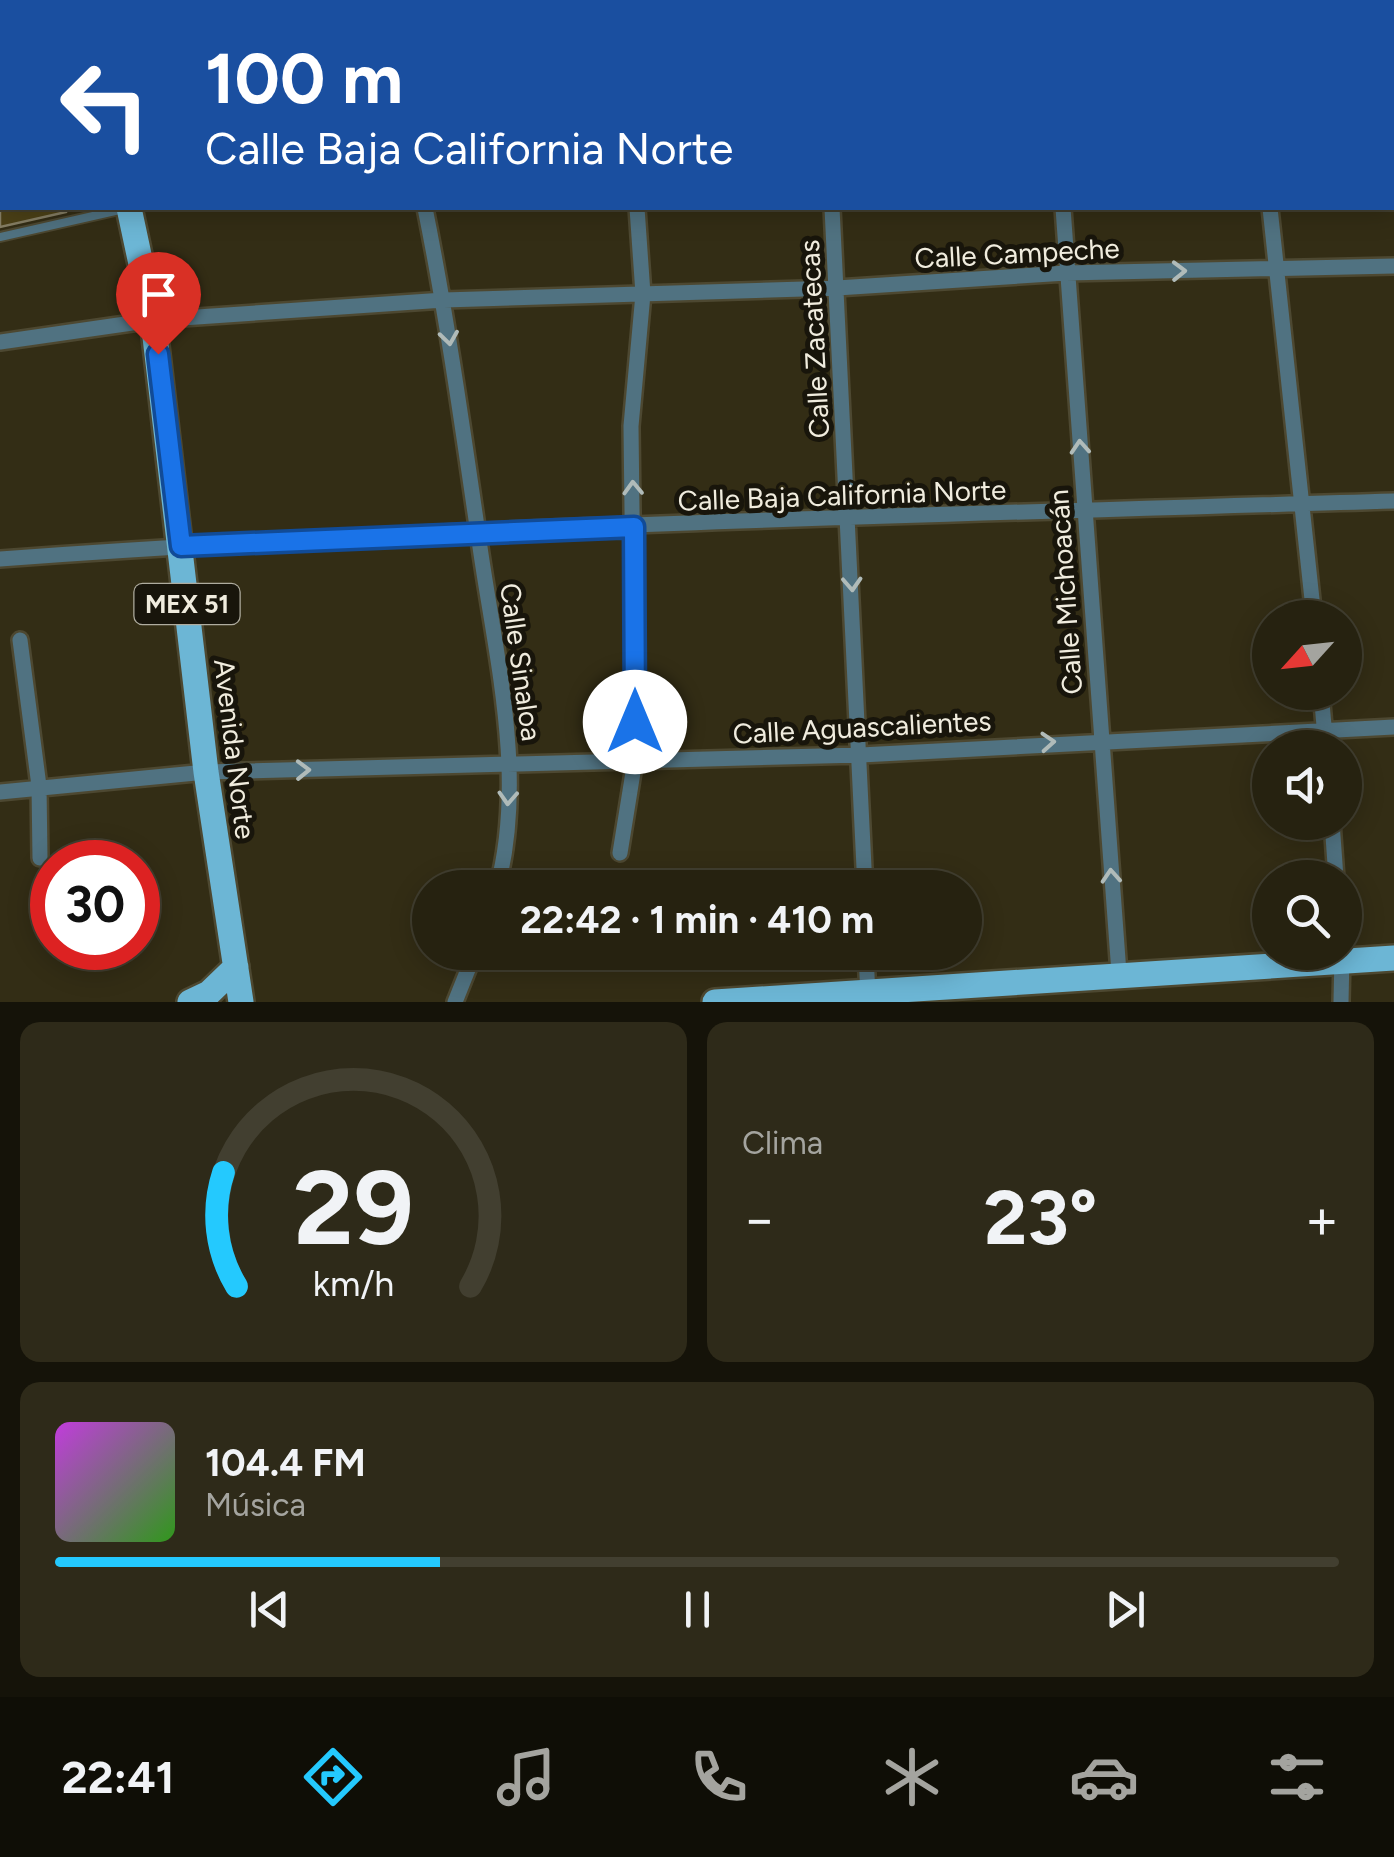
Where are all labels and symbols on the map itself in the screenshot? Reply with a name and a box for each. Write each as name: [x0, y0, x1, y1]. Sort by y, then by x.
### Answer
street label: Calle Campeche: [914, 231, 1120, 275]
street label: Calle Zacatecas: [792, 239, 836, 439]
pin: [116, 252, 201, 355]
one-way arrow: [1172, 261, 1187, 282]
one-way arrow: [438, 329, 459, 346]
one-way arrow: [1069, 438, 1091, 454]
street label: Calle Baja California Norte: [677, 472, 1007, 518]
one-way arrow: [622, 479, 643, 495]
street label: Calle Michoacán: [1041, 488, 1089, 696]
one-way arrow: [841, 577, 862, 593]
street label: Calle Sinaloa: [493, 581, 549, 743]
road number: MEX 51: [134, 584, 240, 624]
north arrow: [1252, 600, 1362, 710]
street label: Avenida Norte: [207, 657, 263, 841]
position arrow: [583, 670, 687, 774]
street label: Calle Aguascalientes: [732, 703, 992, 751]
one-way arrow: [1040, 732, 1056, 754]
one-way arrow: [296, 759, 312, 780]
one-way arrow: [498, 791, 519, 807]
speed limit sign: 30: [30, 840, 160, 970]
one-way arrow: [1101, 867, 1123, 883]

